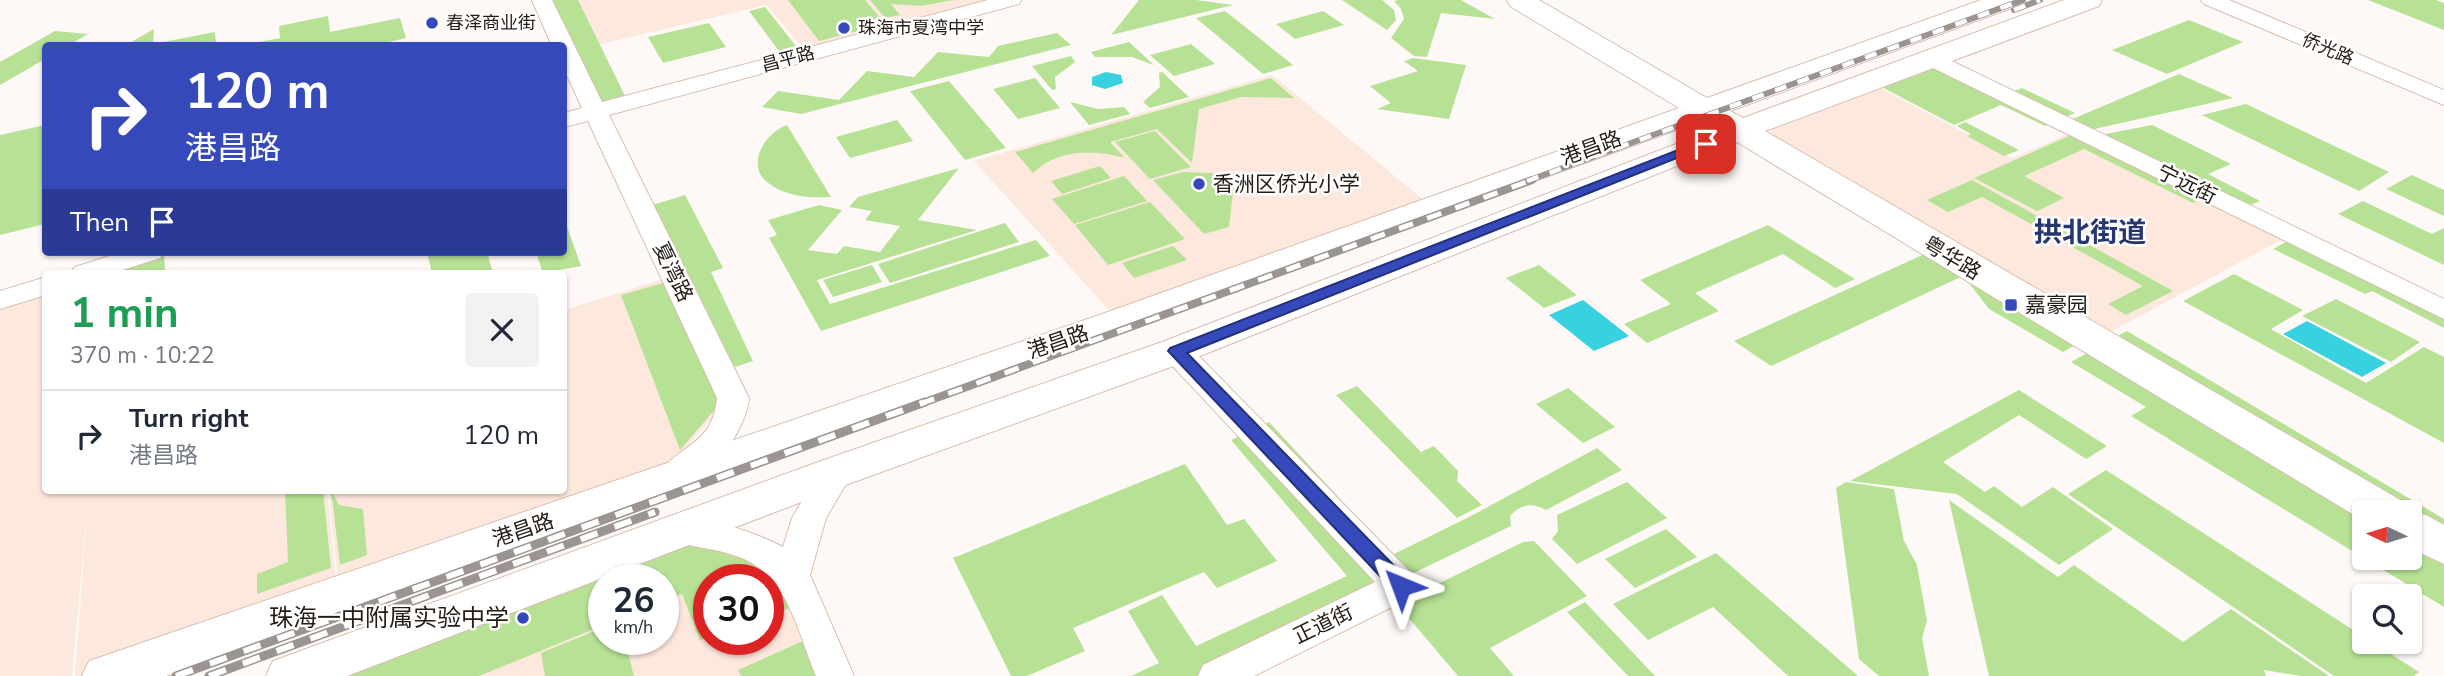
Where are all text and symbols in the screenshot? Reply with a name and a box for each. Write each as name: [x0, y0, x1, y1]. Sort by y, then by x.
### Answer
place label: 春泽商业街: [446, 11, 536, 35]
marker: 春泽商业街: [424, 15, 440, 31]
place label: 珠海市夏湾中学: [858, 16, 984, 40]
marker: 珠海市夏湾中学: [836, 20, 852, 36]
street label: 侨光路: [2298, 27, 2358, 71]
street label: 昌平路: [759, 40, 817, 78]
text: 120 m: [185, 58, 329, 125]
icon: right: [70, 70, 161, 161]
pin: [1676, 114, 1736, 174]
street label: 港昌路: [1557, 124, 1625, 172]
icon: arrive: [1687, 125, 1725, 163]
text: 港昌路: [185, 127, 281, 170]
street label: 宁远街: [2153, 158, 2221, 210]
place label: 香洲区侨光小学: [1213, 170, 1360, 198]
marker: 香洲区侨光小学: [1191, 176, 1207, 192]
icon: arrive: [143, 203, 181, 241]
text: Then: [70, 205, 129, 240]
district label: 拱北街道: [2034, 214, 2146, 252]
street label: 粤华路: [1918, 230, 1986, 286]
street label: 夏湾路: [647, 238, 699, 306]
text: 1 min: [70, 285, 179, 342]
place label: 嘉豪园: [2025, 291, 2088, 319]
button: close: [465, 293, 539, 367]
marker: 嘉豪园: [2003, 297, 2019, 313]
street label: 港昌路: [1024, 319, 1092, 365]
text: 370 m · 10:22: [70, 340, 215, 371]
text: Turn right: [129, 401, 248, 436]
icon: right: [70, 417, 108, 455]
text: 120 m: [463, 418, 539, 453]
text: 港昌路: [129, 440, 198, 471]
north arrow: [2352, 500, 2422, 570]
map controls: [2352, 500, 2422, 654]
street label: 港昌路: [489, 507, 557, 553]
position arrow: [1364, 549, 1438, 623]
speed limit sign: 30: [693, 564, 784, 655]
text: 26: [612, 577, 655, 624]
button: search: [2352, 584, 2422, 654]
street label: 正道街: [1289, 598, 1357, 650]
place label: 珠海一中附属实验中学: [269, 602, 509, 634]
marker: 珠海一中附属实验中学: [515, 610, 531, 626]
text: km/h: [614, 615, 653, 639]

